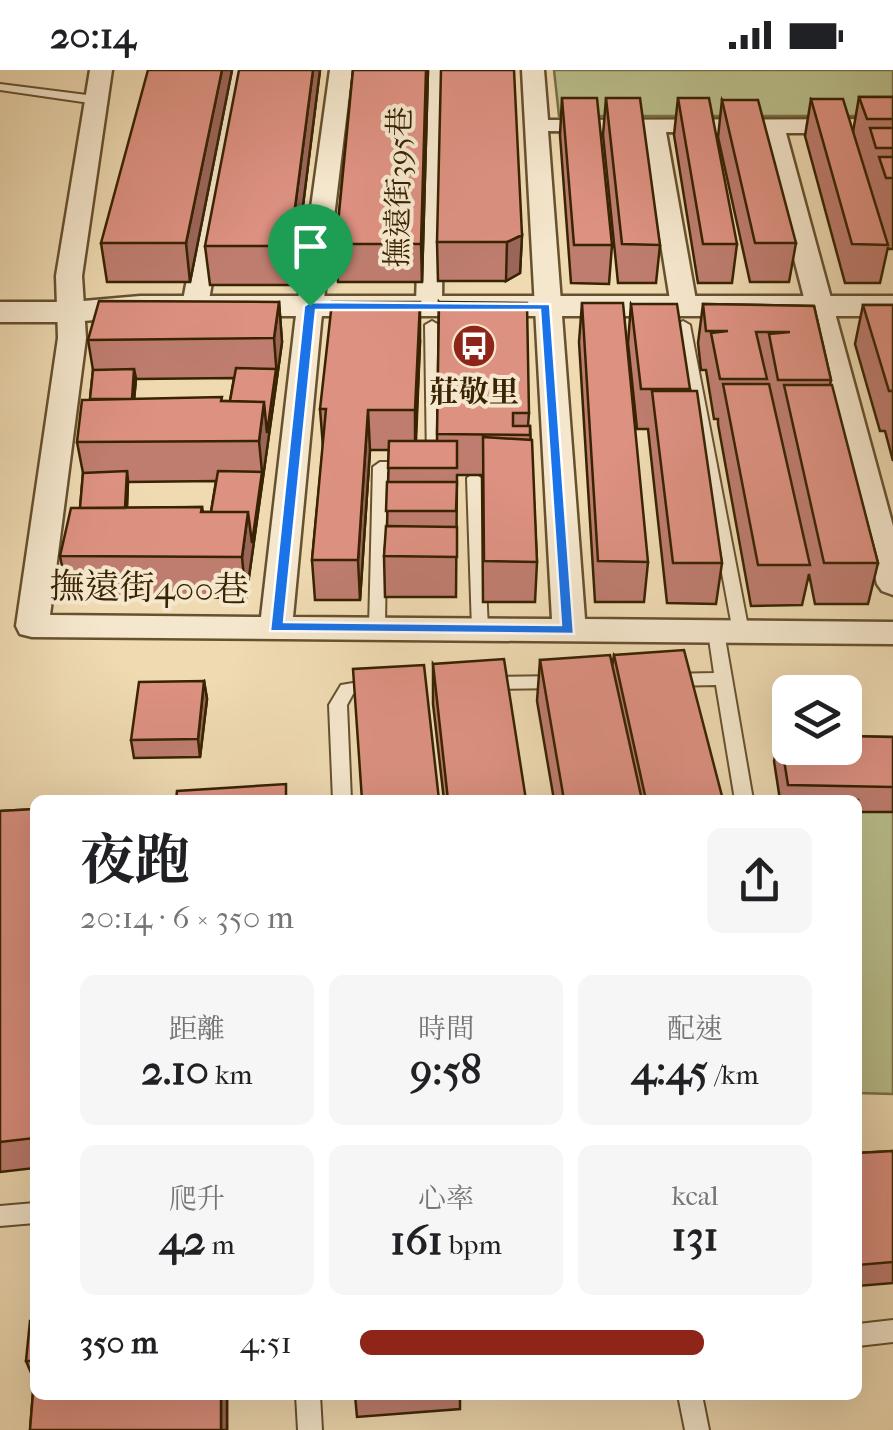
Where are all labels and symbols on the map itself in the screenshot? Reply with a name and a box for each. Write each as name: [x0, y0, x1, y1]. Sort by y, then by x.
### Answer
street label: 撫遠街395巷: [380, 106, 418, 268]
pin: [268, 204, 353, 307]
bus stop icon: 莊敬里: [451, 323, 497, 369]
place label: 莊敬里: [429, 375, 519, 410]
street label: 撫遠街400巷: [49, 566, 249, 610]

